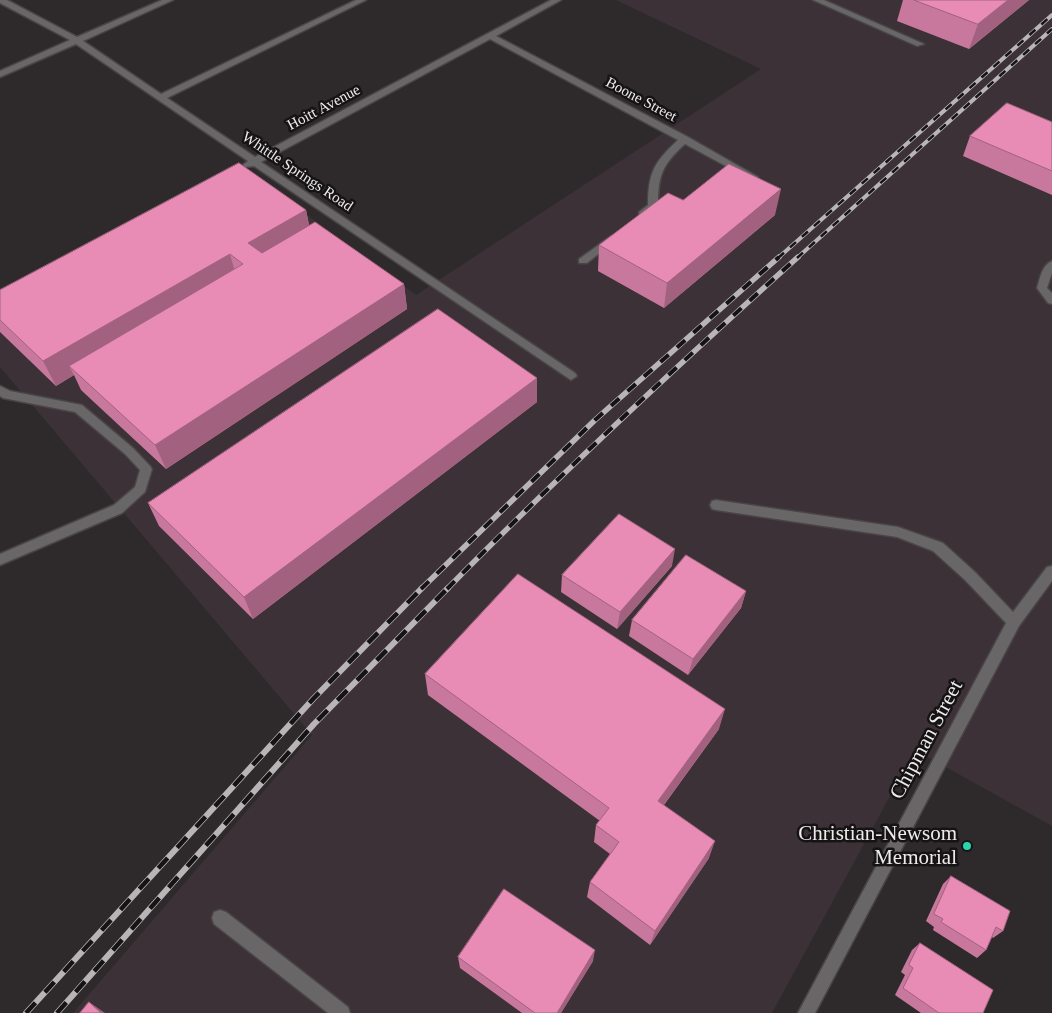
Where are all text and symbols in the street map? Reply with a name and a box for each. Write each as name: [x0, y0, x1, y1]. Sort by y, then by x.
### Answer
street label: Boone Street: [602, 74, 680, 126]
street label: Hoitt Avenue: [284, 81, 364, 135]
street label: Whittle Springs Road: [238, 128, 356, 216]
street label: Chipman Street: [885, 676, 969, 804]
place label: Christian-Newsom Memorial: [798, 821, 957, 871]
marker: Christian-Newsom Memorial: [961, 840, 973, 852]

